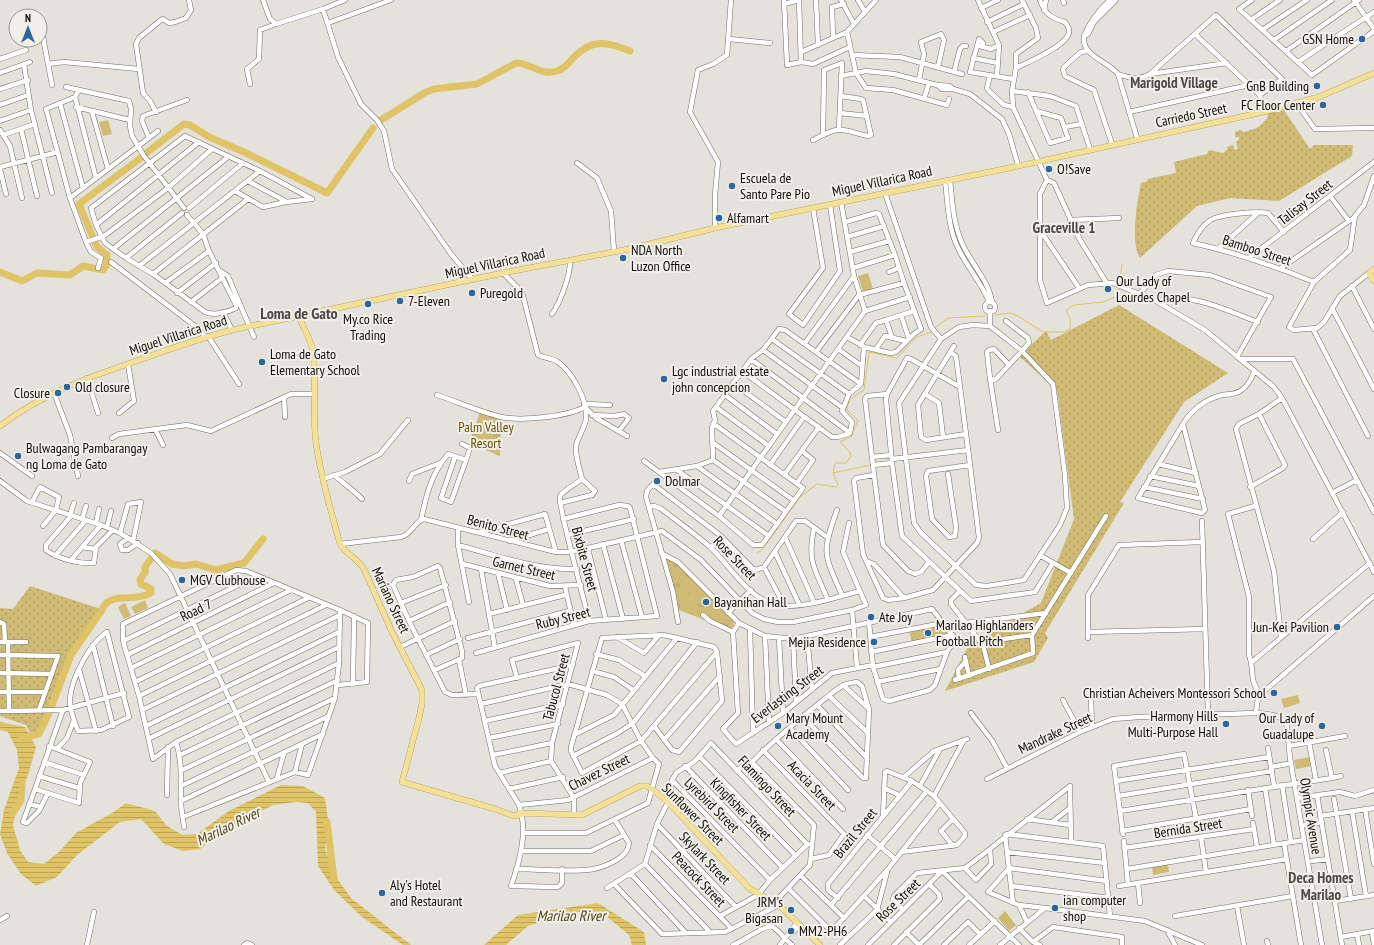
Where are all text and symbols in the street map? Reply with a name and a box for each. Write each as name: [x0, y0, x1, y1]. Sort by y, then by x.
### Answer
north arrow: [8, 8, 48, 48]
text: N: [25, 11, 31, 25]
place label: GSN Home: [1302, 30, 1354, 48]
marker: GSN Home: [1357, 34, 1367, 44]
district label: Marigold Village: [1130, 73, 1218, 92]
place label: GnB Building: [1246, 77, 1309, 95]
marker: GnB Building: [1312, 81, 1322, 91]
place label: FC Floor Center: [1241, 96, 1315, 114]
street label: Carriedo Street: [1154, 99, 1228, 131]
marker: FC Floor Center: [1318, 100, 1328, 110]
place label: O!Save: [1057, 160, 1091, 178]
street label: Miguel Villarica Road: [830, 162, 934, 200]
marker: O!Save: [1044, 164, 1054, 174]
place label: Escuela de Santo Pare Pio: [740, 169, 810, 203]
street label: Talisay Street: [1274, 175, 1336, 229]
marker: Escuela de Santo Pare Pio: [727, 181, 737, 191]
place label: Alfamart: [727, 209, 769, 227]
marker: Alfamart: [714, 213, 724, 223]
district label: Graceville 1: [1033, 218, 1095, 237]
street label: Bamboo Street: [1220, 230, 1294, 270]
place label: NDA North Luzon Office: [631, 241, 691, 275]
street label: Miguel Villarica Road: [443, 244, 547, 282]
marker: NDA North Luzon Office: [618, 253, 628, 263]
place label: Our Lady of Lourdes Chapel: [1116, 272, 1191, 306]
place label: Puregold: [480, 284, 523, 302]
marker: Our Lady of Lourdes Chapel: [1103, 284, 1113, 294]
marker: Puregold: [467, 288, 477, 298]
place label: 7-Eleven: [408, 292, 450, 310]
marker: 7-Eleven: [395, 296, 405, 306]
marker: My.co Rice Trading: [363, 299, 373, 309]
district label: Loma de Gato: [260, 303, 338, 323]
place label: My.co Rice Trading: [343, 310, 393, 344]
street label: Miguel Villarica Road: [127, 311, 229, 359]
place label: Loma de Gato Elementary School: [270, 345, 360, 379]
marker: Loma de Gato Elementary School: [257, 357, 267, 367]
place label: Lgc industrial estate john concepcion: [672, 362, 769, 396]
marker: Lgc industrial estate john concepcion: [659, 374, 669, 384]
place label: Old closure: [75, 378, 130, 396]
marker: Old closure: [62, 382, 72, 392]
place label: Closure: [14, 384, 50, 402]
marker: Closure: [53, 388, 63, 398]
park label: Palm Valley Resort: [458, 418, 514, 452]
place label: Bulwagang Pambarangay ng Loma de Gato: [26, 439, 148, 473]
marker: Bulwagang Pambarangay ng Loma de Gato: [13, 451, 23, 461]
place label: Dolmar: [665, 472, 700, 490]
marker: Dolmar: [652, 476, 662, 486]
street label: Benito Street: [465, 510, 531, 544]
street label: Bixbite Street: [568, 525, 602, 593]
street label: Rose Street: [710, 532, 761, 584]
street label: Garnet Street: [491, 552, 557, 584]
street label: Mariano Street: [368, 564, 414, 636]
place label: MGV Clubhouse: [190, 571, 266, 589]
marker: MGV Clubhouse: [177, 575, 187, 585]
place label: Bayanihan Hall: [714, 593, 787, 611]
street label: Road 7: [177, 595, 215, 625]
marker: Bayanihan Hall: [701, 597, 711, 607]
street label: Ruby Street: [534, 603, 592, 633]
place label: Ate Joy: [879, 608, 913, 626]
marker: Ate Joy: [866, 612, 876, 622]
place label: Marilao Highlanders Football Pitch: [936, 616, 1034, 650]
place label: Jun-Kei Pavilion: [1252, 618, 1329, 636]
marker: Jun-Kei Pavilion: [1332, 622, 1342, 632]
marker: Marilao Highlanders Football Pitch: [923, 628, 933, 638]
place label: Mejia Residence: [788, 633, 866, 651]
marker: Mejia Residence: [869, 637, 879, 647]
street label: Tabucol Street: [538, 651, 574, 723]
street label: Everlasting Street: [747, 661, 827, 727]
place label: Christian Acheivers Montessori School: [1083, 684, 1267, 702]
marker: Christian Acheivers Montessori School: [1269, 688, 1279, 698]
place label: Harmony Hills Multi-Purpose Hall: [1128, 707, 1219, 741]
street label: Mandrake Street: [1015, 708, 1095, 758]
place label: Mary Mount Academy: [786, 709, 843, 743]
place label: Our Lady of Guadalupe: [1259, 709, 1314, 743]
marker: Harmony Hills Multi-Purpose Hall: [1221, 719, 1231, 729]
marker: Mary Mount Academy: [773, 721, 783, 731]
marker: Our Lady of Guadalupe: [1317, 721, 1327, 731]
street label: Chavez Street: [565, 749, 633, 795]
street label: Flamingo Street: [734, 752, 800, 820]
street label: Acacia Street: [784, 756, 840, 814]
street label: Lyrebird Street: [681, 774, 743, 836]
street label: Kingfisher Street: [706, 774, 776, 844]
street label: Olympic Avenue: [1296, 776, 1326, 856]
street label: Sunflower Street: [658, 779, 728, 849]
water label: Marilao River: [193, 802, 265, 850]
street label: Brazil Street: [829, 804, 881, 862]
street label: Bernida Street: [1153, 814, 1224, 842]
street label: Skylark Street: [675, 828, 735, 888]
street label: Peacock Street: [668, 848, 730, 911]
district label: Deca Homes Marilao: [1288, 868, 1354, 904]
street label: Rose Street: [872, 874, 924, 925]
place label: Aly's Hotel and Restaurant: [390, 876, 463, 910]
marker: Aly's Hotel and Restaurant: [377, 888, 387, 898]
place label: ian computer shop: [1063, 891, 1126, 925]
place label: JRM's Bigasan: [745, 893, 783, 927]
marker: ian computer shop: [1050, 903, 1060, 913]
marker: JRM's Bigasan: [786, 905, 796, 915]
water label: Marilao River: [537, 906, 607, 925]
place label: MM2-PH6: [799, 922, 847, 940]
marker: MM2-PH6: [786, 926, 796, 936]

